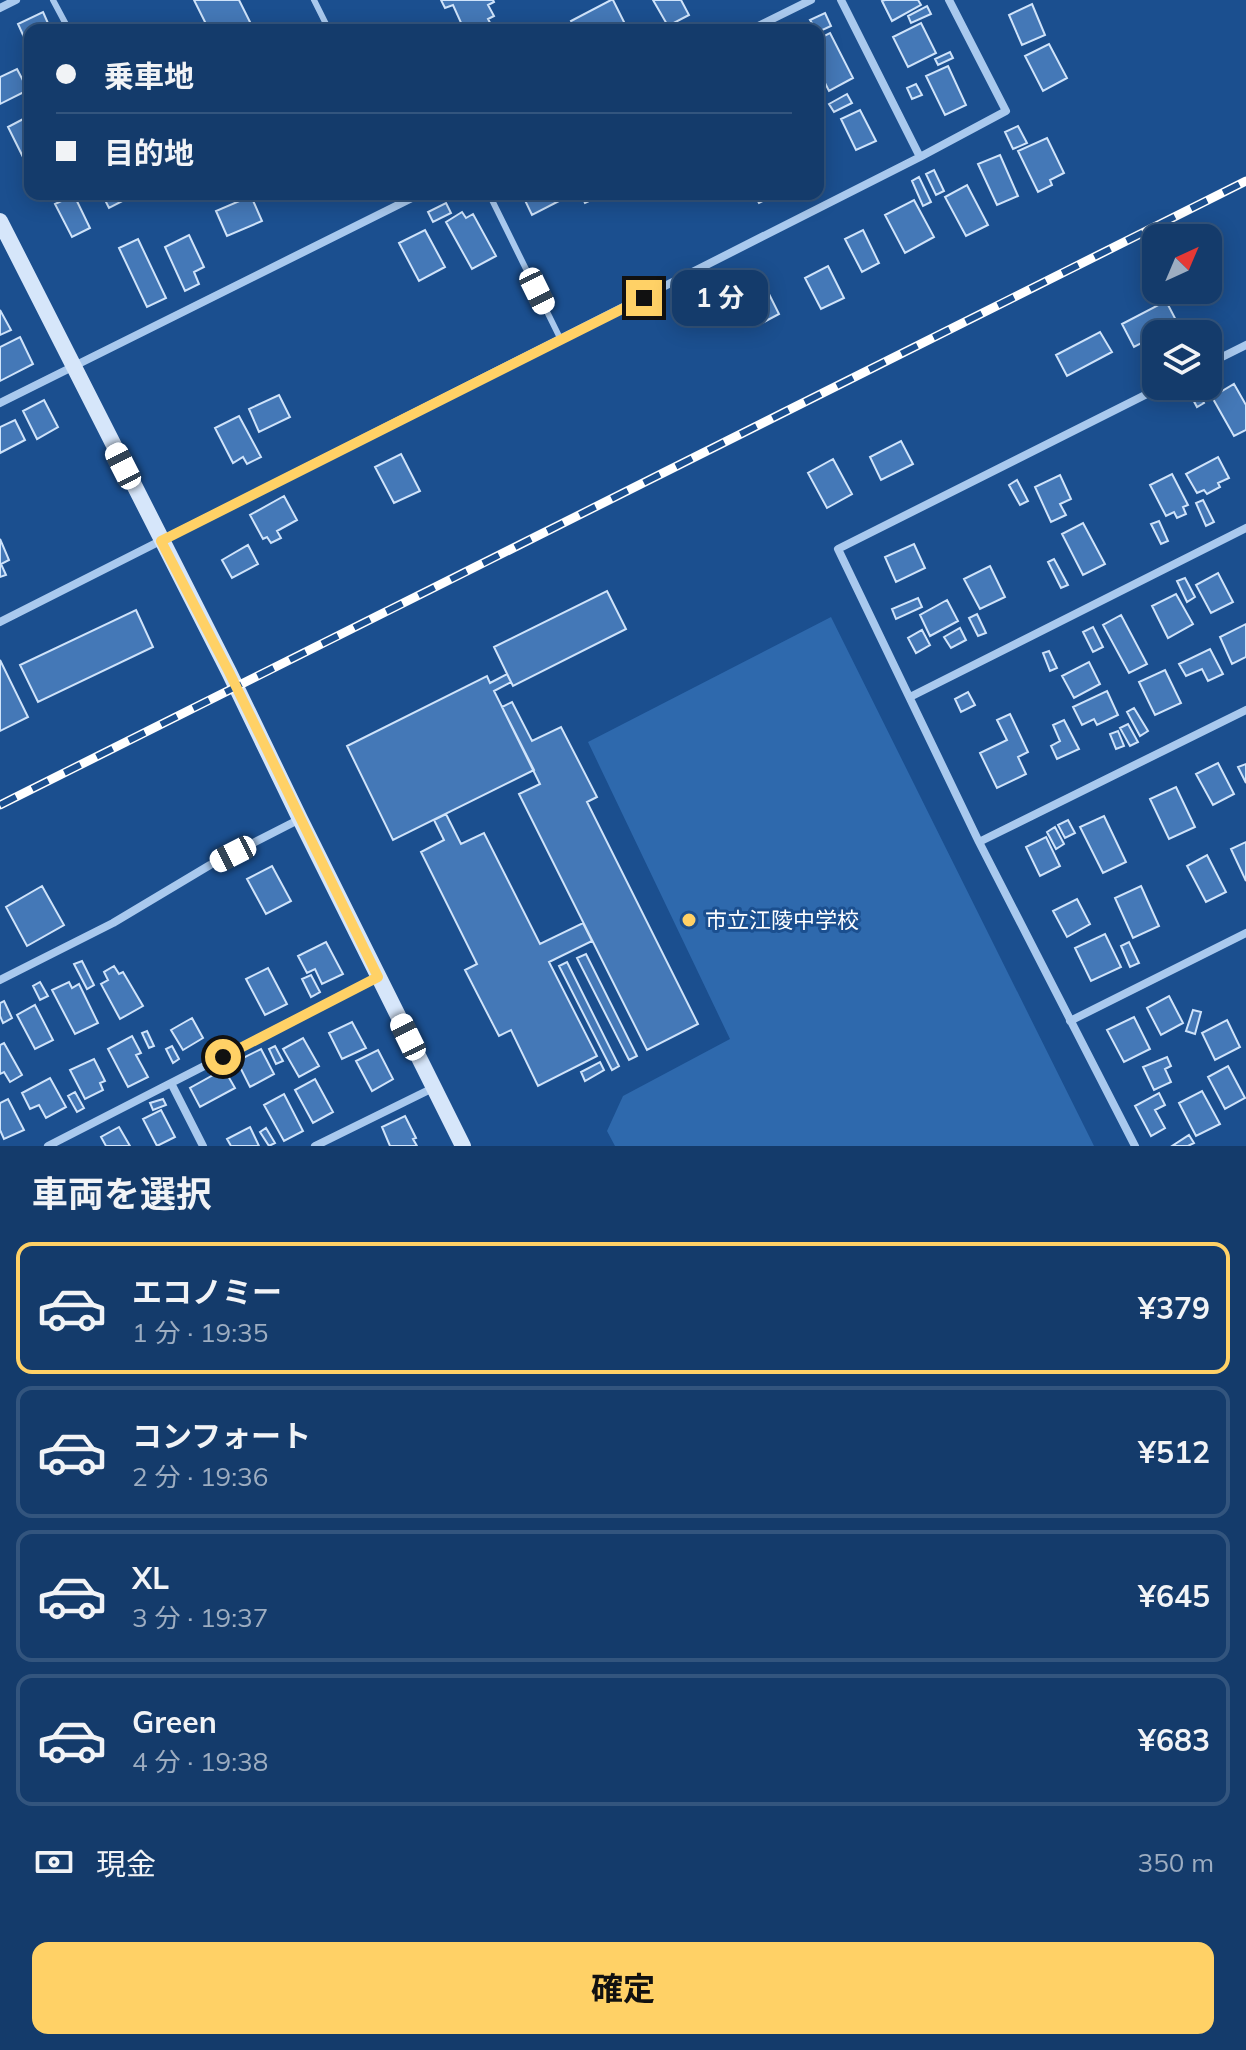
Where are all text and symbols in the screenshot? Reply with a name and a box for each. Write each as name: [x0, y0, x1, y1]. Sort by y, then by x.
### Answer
text: 乗車地: [104, 57, 194, 95]
text: 目的地: [104, 134, 194, 172]
north arrow: [1142, 224, 1222, 304]
map controls: [1142, 224, 1222, 400]
car: [516, 264, 558, 318]
callout: 1 分: [672, 270, 768, 326]
route end: [626, 280, 662, 316]
text: 1 分: [696, 281, 744, 314]
button: layers: [1142, 320, 1222, 400]
car: [101, 439, 145, 493]
car: [206, 832, 260, 876]
place label: 市立江陵中学校: [705, 906, 859, 934]
marker: 市立江陵中学校: [680, 911, 698, 929]
car: [387, 1010, 429, 1064]
route start: [205, 1039, 241, 1075]
text: 車両を選択: [32, 1171, 212, 1216]
icon: car: [36, 1272, 108, 1344]
text: エコノミー: [132, 1273, 282, 1311]
text: ¥379: [1138, 1289, 1210, 1327]
text: 1 分 · 19:35: [132, 1316, 268, 1349]
icon: car: [36, 1416, 108, 1488]
text: コンフォート: [132, 1417, 311, 1455]
text: ¥512: [1138, 1433, 1210, 1471]
text: 2 分 · 19:36: [132, 1460, 268, 1493]
text: XL: [132, 1559, 169, 1597]
icon: car: [36, 1560, 108, 1632]
text: ¥645: [1138, 1577, 1210, 1615]
text: 3 分 · 19:37: [132, 1601, 268, 1634]
text: Green: [132, 1703, 217, 1741]
icon: car: [36, 1704, 108, 1776]
text: ¥683: [1138, 1721, 1210, 1759]
text: 4 分 · 19:38: [132, 1745, 268, 1778]
icon: cash: [32, 1840, 76, 1884]
text: 現金: [96, 1845, 156, 1883]
text: 350 m: [1138, 1846, 1214, 1879]
button: 確定: [32, 1942, 1214, 2034]

